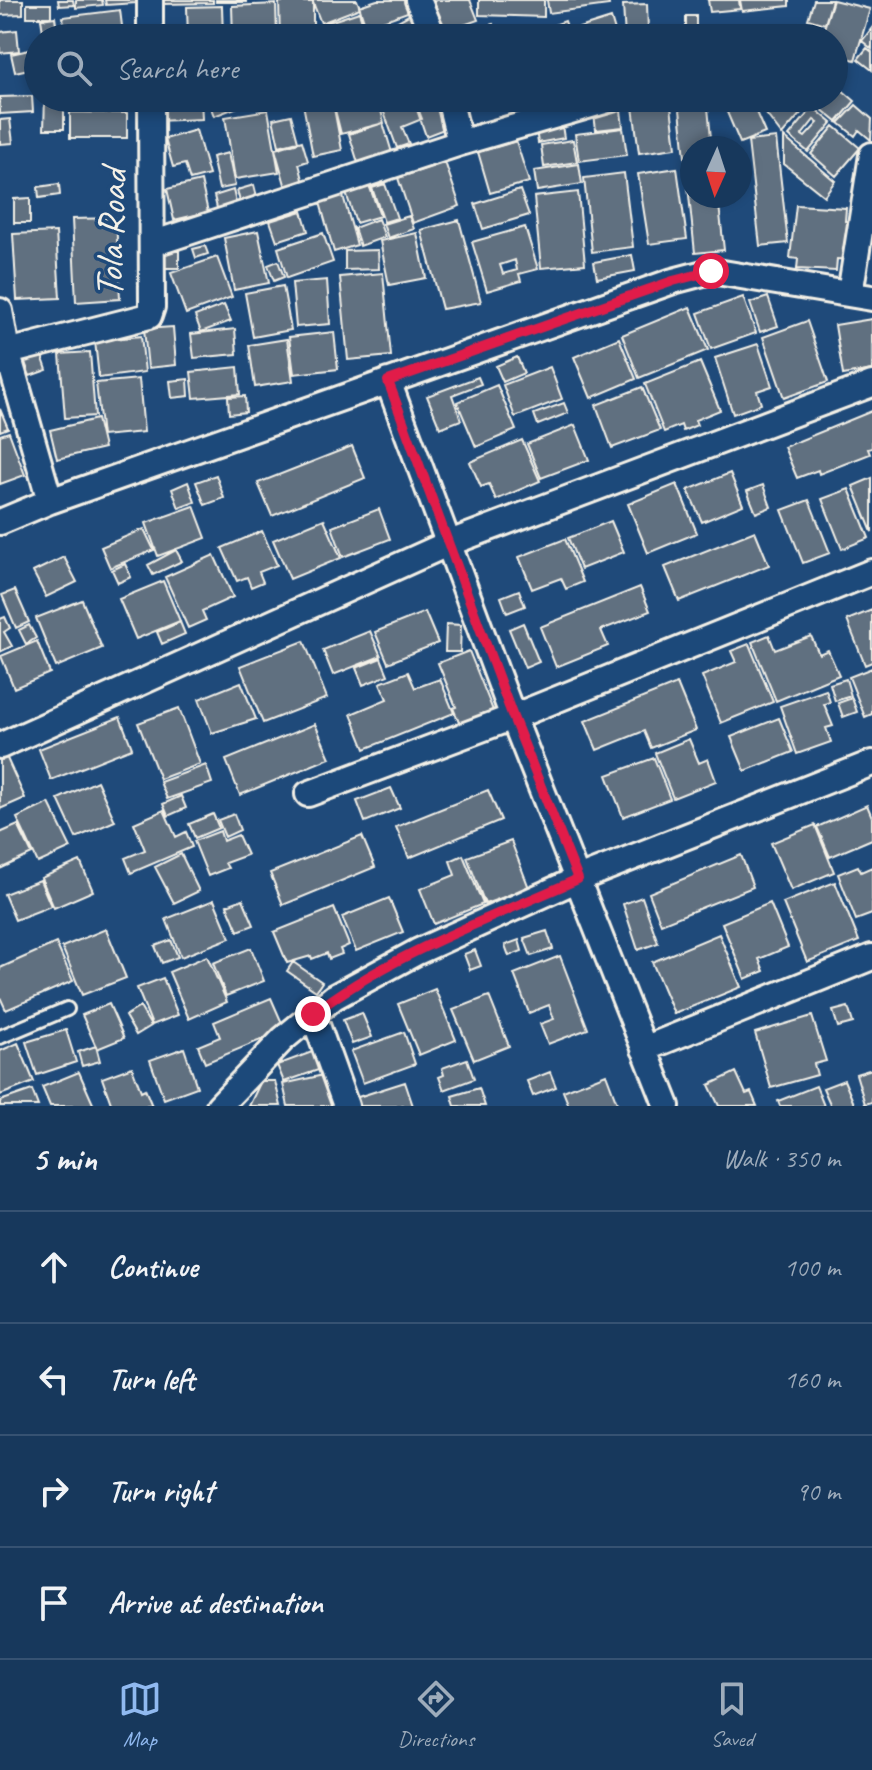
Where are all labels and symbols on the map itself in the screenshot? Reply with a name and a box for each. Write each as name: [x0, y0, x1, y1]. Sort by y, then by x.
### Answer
north arrow: [680, 136, 752, 208]
street label: Tola Road: [84, 162, 138, 298]
route start: [693, 253, 729, 289]
route end: [295, 996, 331, 1032]

